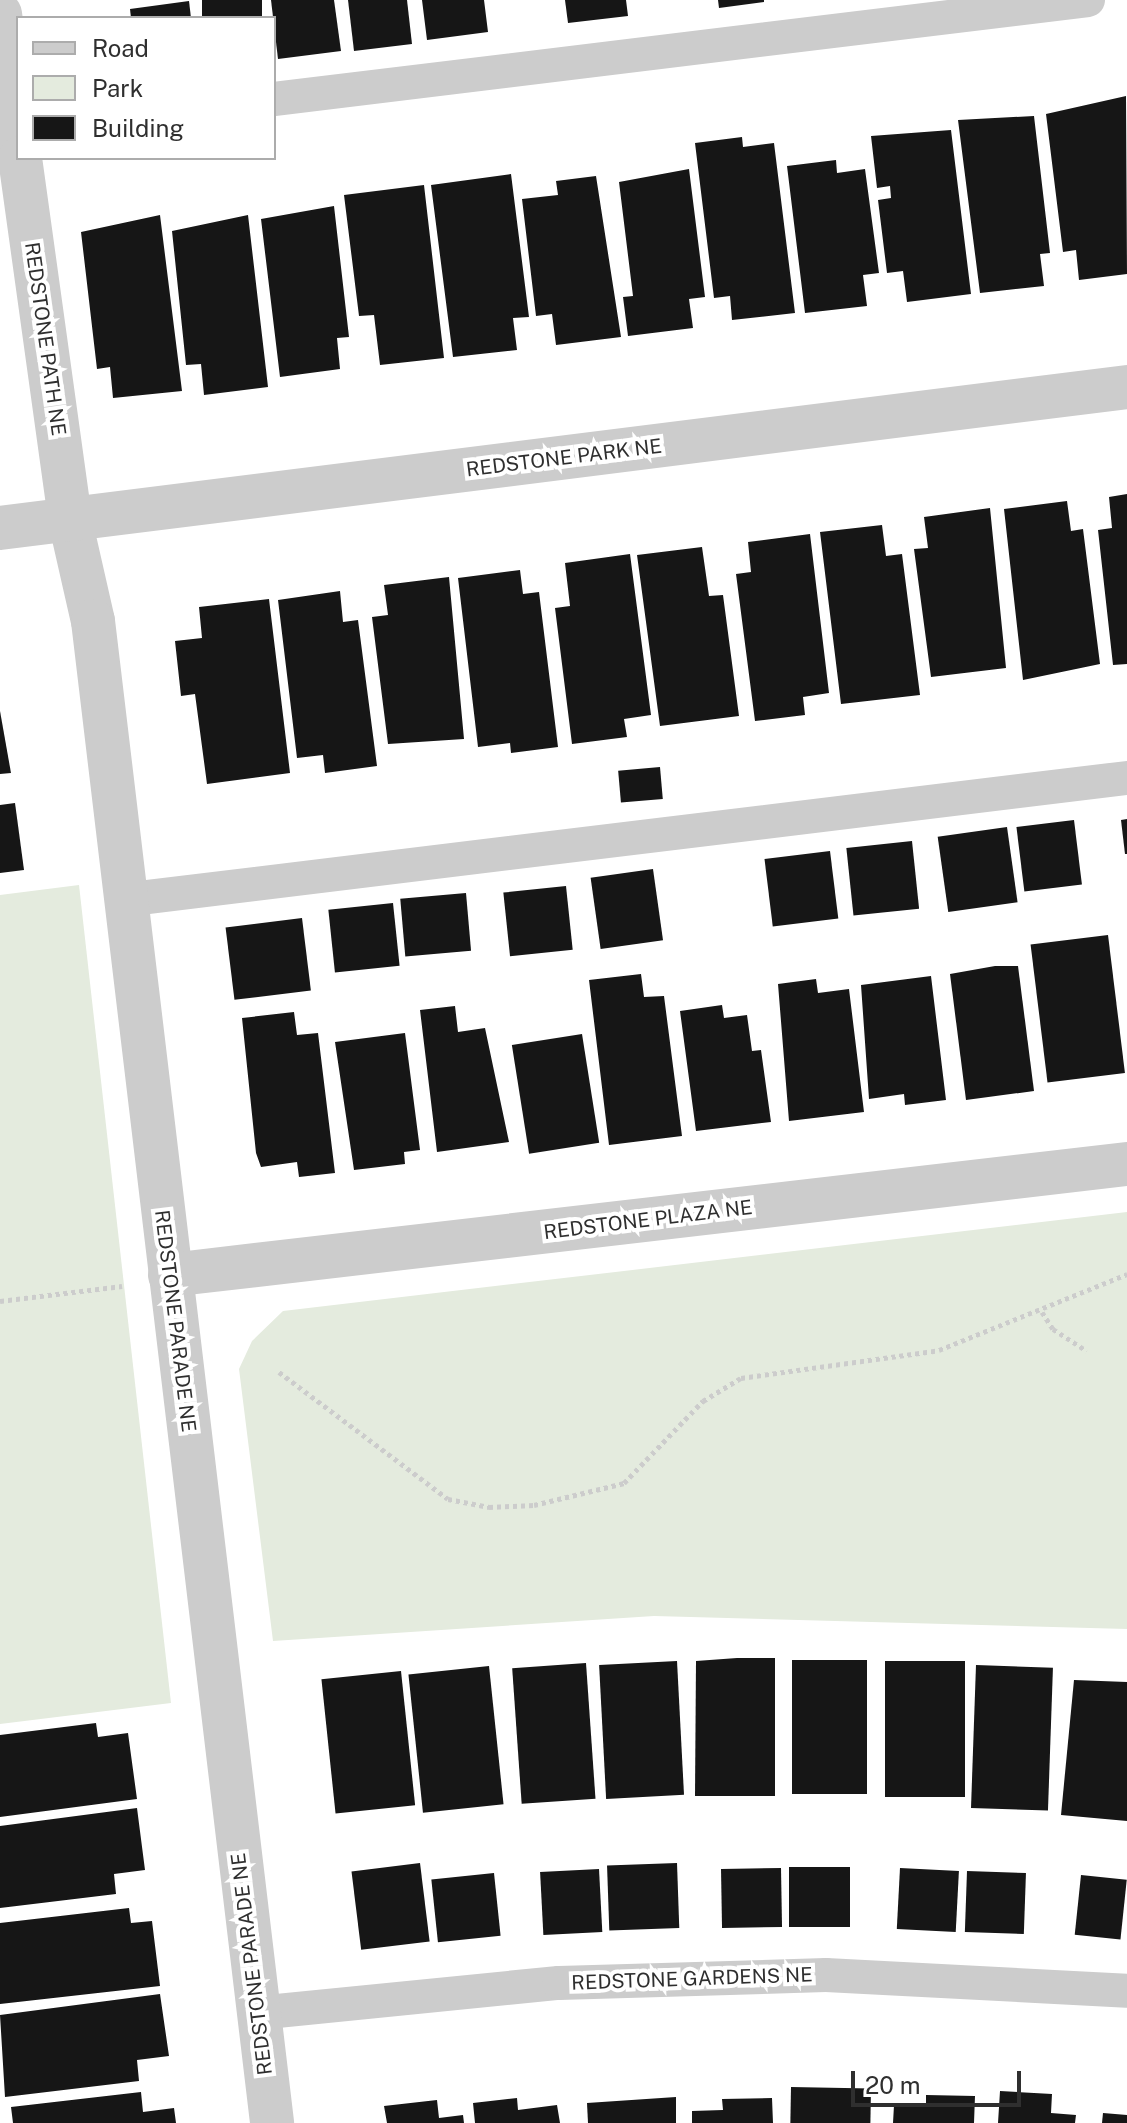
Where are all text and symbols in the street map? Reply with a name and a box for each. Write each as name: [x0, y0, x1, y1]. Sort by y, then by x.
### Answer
legend: [16, 16, 276, 160]
text: Road: [92, 34, 149, 62]
text: Park: [92, 74, 143, 102]
text: Building: [92, 114, 184, 142]
street label: REDSTONE PATH NE: [20, 241, 70, 437]
street label: REDSTONE PARK NE: [465, 434, 663, 482]
street label: REDSTONE PLAZA NE: [542, 1195, 754, 1245]
street label: REDSTONE PARADE NE: [149, 1208, 201, 1434]
street label: REDSTONE PARADE NE: [226, 1851, 278, 2077]
street label: REDSTONE GARDENS NE: [571, 1963, 813, 1995]
scale bar: [855, 2055, 1025, 2105]
text: 20 m: [865, 2071, 921, 2099]

